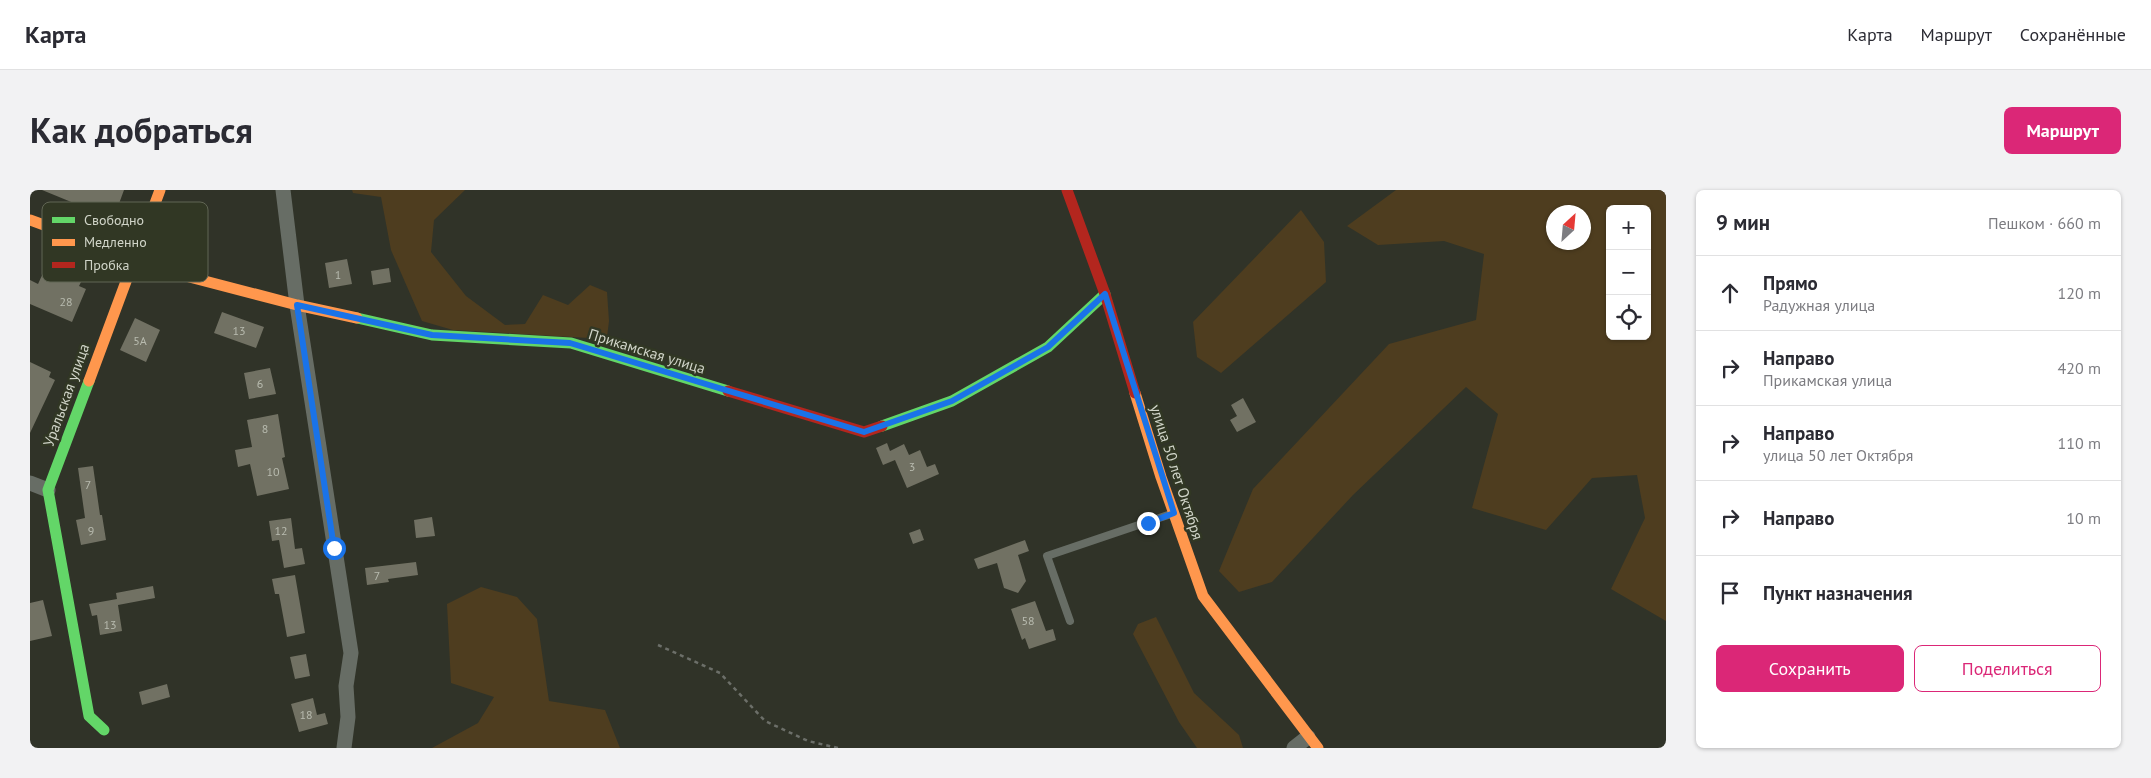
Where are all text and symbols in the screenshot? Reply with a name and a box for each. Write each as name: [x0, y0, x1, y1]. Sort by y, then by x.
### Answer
text: Карта: [25, 19, 87, 50]
text: Карта: [1847, 23, 1893, 46]
text: Маршрут: [1921, 23, 1992, 46]
text: Сохранённые: [2020, 23, 2126, 46]
text: Как добраться: [30, 107, 253, 153]
button: Маршрут: [2004, 107, 2121, 154]
legend: [42, 202, 208, 282]
north arrow: [1546, 205, 1591, 250]
map controls: [1606, 205, 1651, 340]
button: +: [1606, 205, 1651, 250]
text: 9 мин: [1716, 209, 1770, 236]
text: Свободно: [84, 211, 144, 229]
text: Пешком · 660 m: [1988, 213, 2101, 233]
text: Медленно: [84, 233, 147, 251]
button: −: [1606, 250, 1651, 295]
text: Пробка: [84, 256, 129, 274]
house number: 1: [335, 267, 341, 282]
text: Прямо: [1763, 271, 1818, 295]
icon: ahead: [1716, 279, 1744, 307]
text: 120 m: [2058, 283, 2101, 303]
house number: 28: [59, 294, 73, 309]
button: locate: [1606, 295, 1651, 340]
text: Радужная улица: [1763, 295, 1875, 315]
house number: 13: [232, 323, 246, 338]
street label: Прикамская улица: [586, 324, 708, 378]
house number: 5А: [133, 333, 147, 348]
street label: Уральская улица: [39, 341, 93, 449]
text: Направо: [1763, 346, 1834, 370]
icon: right: [1716, 354, 1744, 382]
text: 420 m: [2058, 358, 2101, 378]
text: Прикамская улица: [1763, 370, 1892, 390]
house number: 6: [257, 376, 263, 391]
street label: улица 50 лет Октября: [1146, 402, 1208, 542]
house number: 8: [262, 421, 268, 436]
text: Направо: [1763, 421, 1834, 445]
icon: right: [1716, 429, 1744, 457]
text: 110 m: [2058, 433, 2101, 453]
text: улица 50 лет Октября: [1763, 445, 1913, 465]
house number: 3: [909, 459, 915, 474]
house number: 10: [266, 464, 280, 479]
house number: 7: [85, 477, 91, 492]
icon: right: [1716, 504, 1744, 532]
text: Направо: [1763, 506, 1834, 530]
text: 10 m: [2066, 508, 2101, 528]
route end: [1137, 512, 1160, 535]
house number: 9: [88, 523, 94, 538]
house number: 12: [274, 523, 288, 538]
route start: [323, 537, 346, 560]
house number: 7: [374, 568, 380, 583]
icon: arrive: [1716, 579, 1744, 607]
text: Пункт назначения: [1763, 581, 1913, 605]
house number: 58: [1021, 613, 1035, 628]
house number: 13: [103, 617, 117, 632]
button: Сохранить: [1716, 645, 1904, 692]
button: Поделиться: [1914, 645, 2101, 692]
house number: 18: [299, 707, 313, 722]

